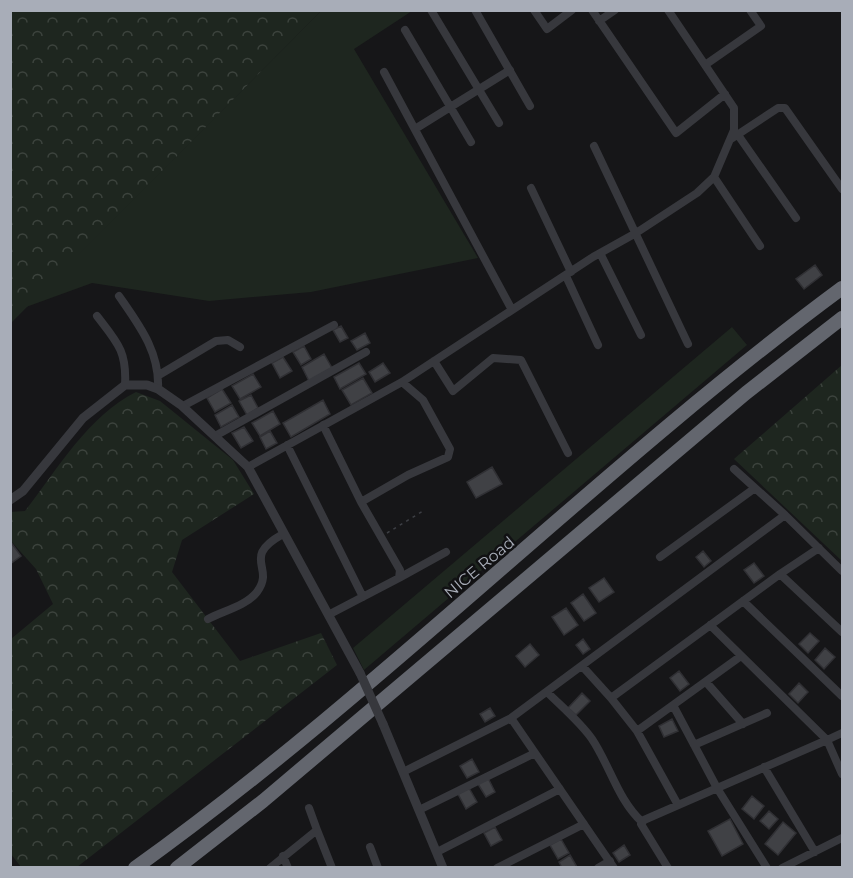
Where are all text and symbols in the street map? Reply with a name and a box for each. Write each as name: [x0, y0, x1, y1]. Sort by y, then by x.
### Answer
street label: NICE Road: [440, 532, 518, 602]

